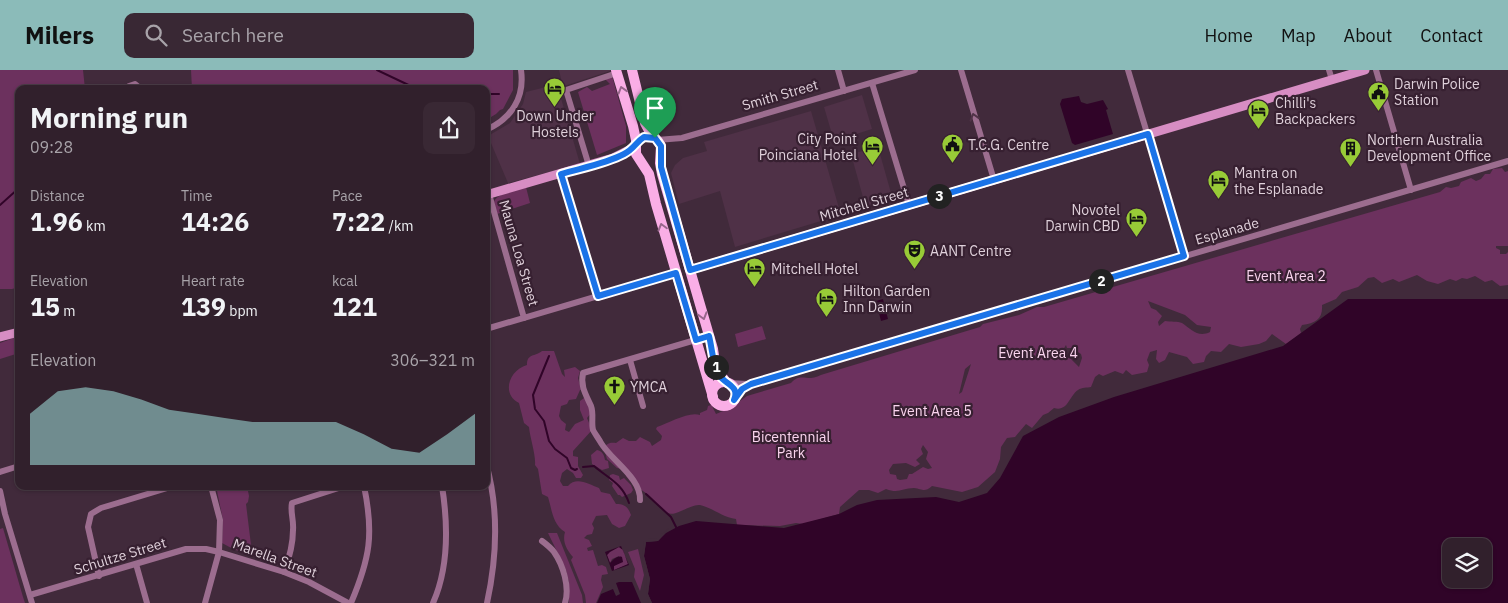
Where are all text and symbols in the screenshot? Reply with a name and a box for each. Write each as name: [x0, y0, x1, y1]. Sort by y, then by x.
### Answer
search box: [124, 13, 474, 58]
text: Milers: [25, 19, 94, 51]
icon: search: [142, 21, 170, 49]
text: Search here: [182, 23, 284, 47]
text: Home: [1205, 24, 1253, 47]
text: Map: [1281, 24, 1316, 47]
text: About: [1344, 24, 1392, 47]
text: Contact: [1420, 24, 1483, 47]
place label: Darwin Police Station: [1394, 75, 1480, 109]
hotel icon: Down Under Hostels: [543, 76, 567, 107]
street label: Smith Street: [740, 76, 820, 114]
public building icon: Darwin Police Station: [1366, 80, 1390, 111]
one-way arrow: [618, 87, 628, 95]
pin: [634, 87, 676, 138]
icon: arrive: [641, 94, 669, 122]
place label: Chilli's Backpackers: [1275, 94, 1356, 128]
text: Morning run: [30, 99, 188, 136]
hotel icon: Chilli's Backpackers: [1247, 99, 1271, 130]
button: share: [423, 102, 475, 154]
place label: Down Under Hostels: [516, 107, 594, 141]
one-way arrow: [970, 113, 980, 121]
place label: City Point Poinciana Hotel: [759, 130, 857, 164]
place label: Northern Australia Development Office: [1367, 131, 1492, 165]
public building icon: T.C.G. Centre: [940, 133, 964, 164]
hotel icon: City Point Poinciana Hotel: [861, 135, 885, 166]
place label: T.C.G. Centre: [968, 136, 1050, 154]
building icon: Northern Australia Development Office: [1339, 136, 1363, 167]
text: 09:28: [30, 137, 73, 157]
place label: Mantra on the Esplanade: [1234, 164, 1324, 198]
hotel icon: Mantra on the Esplanade: [1206, 169, 1230, 200]
street label: Mitchell Street: [817, 183, 911, 225]
pin: 3: [926, 184, 952, 208]
text: Distance: [30, 187, 85, 205]
text: Time: [181, 187, 212, 205]
text: Pace: [332, 187, 362, 205]
text: 3: [935, 187, 944, 205]
street label: Mauna Loa Street: [495, 198, 543, 308]
place label: Novotel Darwin CBD: [1045, 201, 1120, 235]
text: 1.96: [30, 205, 83, 238]
text: 14:26: [181, 205, 249, 238]
text: 7:22: [332, 205, 385, 238]
hotel icon: Novotel Darwin CBD: [1124, 206, 1148, 237]
street label: Esplanade: [1193, 213, 1261, 249]
text: km: [83, 217, 106, 235]
text: /km: [385, 217, 414, 235]
one-way arrow: [658, 223, 668, 231]
theatre icon: AANT Centre: [902, 239, 926, 270]
place label: AANT Centre: [930, 242, 1012, 260]
hotel icon: Mitchell Hotel: [743, 257, 767, 288]
place label: Mitchell Hotel: [771, 260, 859, 278]
park label: Event Area 2: [1246, 267, 1326, 285]
pin: 2: [1088, 268, 1114, 294]
text: Elevation: [30, 272, 88, 290]
text: Heart rate: [181, 272, 245, 290]
text: kcal: [332, 272, 357, 290]
text: 2: [1097, 272, 1106, 290]
place label: Hilton Garden Inn Darwin: [843, 282, 930, 316]
hotel icon: Hilton Garden Inn Darwin: [815, 287, 839, 318]
text: 15: [30, 290, 60, 323]
text: 139: [181, 290, 226, 323]
text: 121: [332, 290, 377, 323]
text: m: [60, 302, 76, 320]
text: bpm: [226, 302, 258, 320]
one-way arrow: [698, 312, 708, 320]
park label: Event Area 4: [998, 344, 1078, 362]
text: Elevation: [30, 350, 96, 370]
text: 306–321 m: [390, 350, 475, 370]
pin: 1: [704, 354, 728, 380]
text: 1: [712, 358, 721, 376]
church icon: YMCA: [602, 375, 626, 406]
place label: YMCA: [630, 378, 667, 396]
park label: Event Area 5: [892, 402, 972, 420]
park label: Bicentennial Park: [752, 428, 830, 462]
street label: Schultze Street: [72, 533, 168, 579]
street label: Marella Street: [230, 534, 320, 582]
map controls: [1442, 538, 1492, 588]
button: layers: [1442, 538, 1492, 588]

